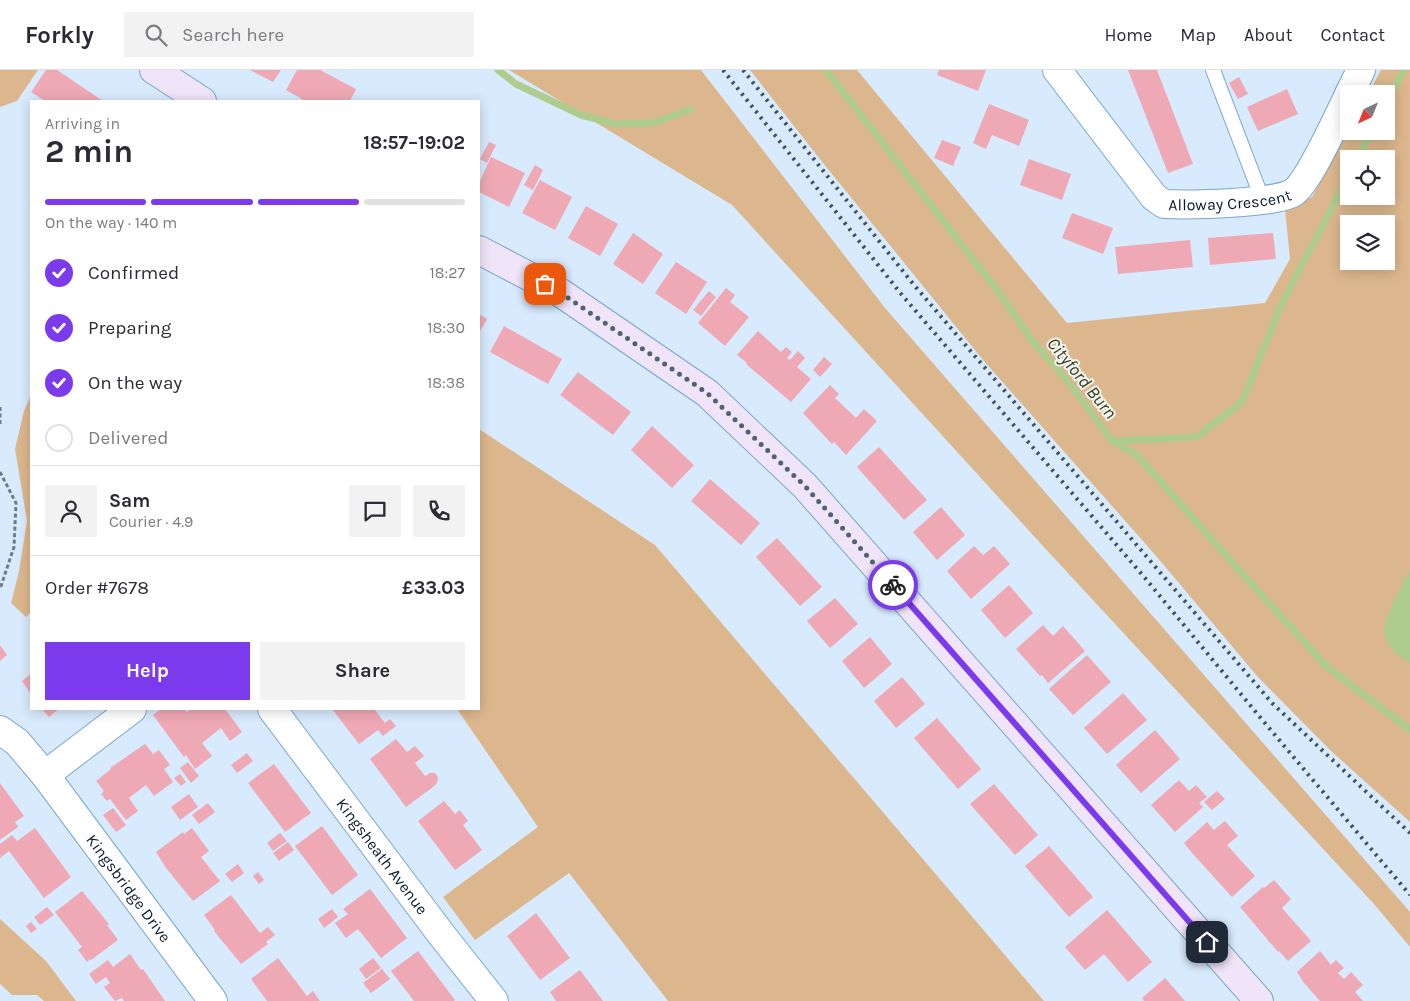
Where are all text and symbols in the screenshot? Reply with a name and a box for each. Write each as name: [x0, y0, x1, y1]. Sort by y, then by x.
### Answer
search box: [124, 12, 474, 57]
text: Forkly: [25, 21, 94, 49]
icon: search: [142, 21, 170, 49]
text: Search here: [182, 24, 284, 46]
text: Home: [1104, 24, 1152, 46]
text: Map: [1180, 24, 1216, 46]
text: About: [1244, 24, 1293, 46]
text: Contact: [1321, 24, 1385, 46]
north arrow: [1340, 85, 1395, 140]
map controls: [1340, 85, 1395, 270]
text: Arriving in: [45, 114, 120, 133]
text: 18:57–19:02: [363, 132, 465, 154]
text: 2 min: [45, 133, 133, 170]
button: locate: [1340, 150, 1395, 205]
street label: Alloway Crescent: [1168, 185, 1294, 214]
text: On the way · 140 m: [45, 213, 177, 232]
button: layers: [1340, 215, 1395, 270]
icon: check: [45, 259, 73, 287]
text: Confirmed: [88, 262, 179, 284]
text: 18:27: [429, 263, 465, 282]
pin: [524, 263, 566, 305]
icon: bag: [531, 270, 559, 298]
icon: check: [45, 314, 73, 342]
text: Preparing: [88, 317, 171, 339]
text: 18:30: [427, 318, 465, 337]
water label: Cityford Burn: [1042, 333, 1122, 423]
icon: check: [45, 369, 73, 397]
text: On the way: [88, 372, 182, 394]
text: 18:38: [427, 373, 465, 392]
text: Delivered: [88, 427, 168, 449]
button: person: [45, 485, 97, 537]
button: chat: [349, 485, 401, 537]
button: phone: [413, 485, 465, 537]
text: Sam: [109, 490, 150, 512]
text: Courier · 4.9: [109, 512, 193, 531]
courier: [868, 560, 918, 610]
icon: bike: [879, 571, 907, 599]
text: Order #7678: [45, 577, 149, 599]
text: £33.03: [402, 577, 465, 599]
button: Help: [45, 642, 250, 700]
button: Share: [260, 642, 465, 700]
street label: Kingsheath Avenue: [332, 795, 432, 918]
street label: Kingsbridge Drive: [82, 831, 175, 946]
pin: [1186, 921, 1228, 963]
icon: home: [1193, 928, 1221, 956]

